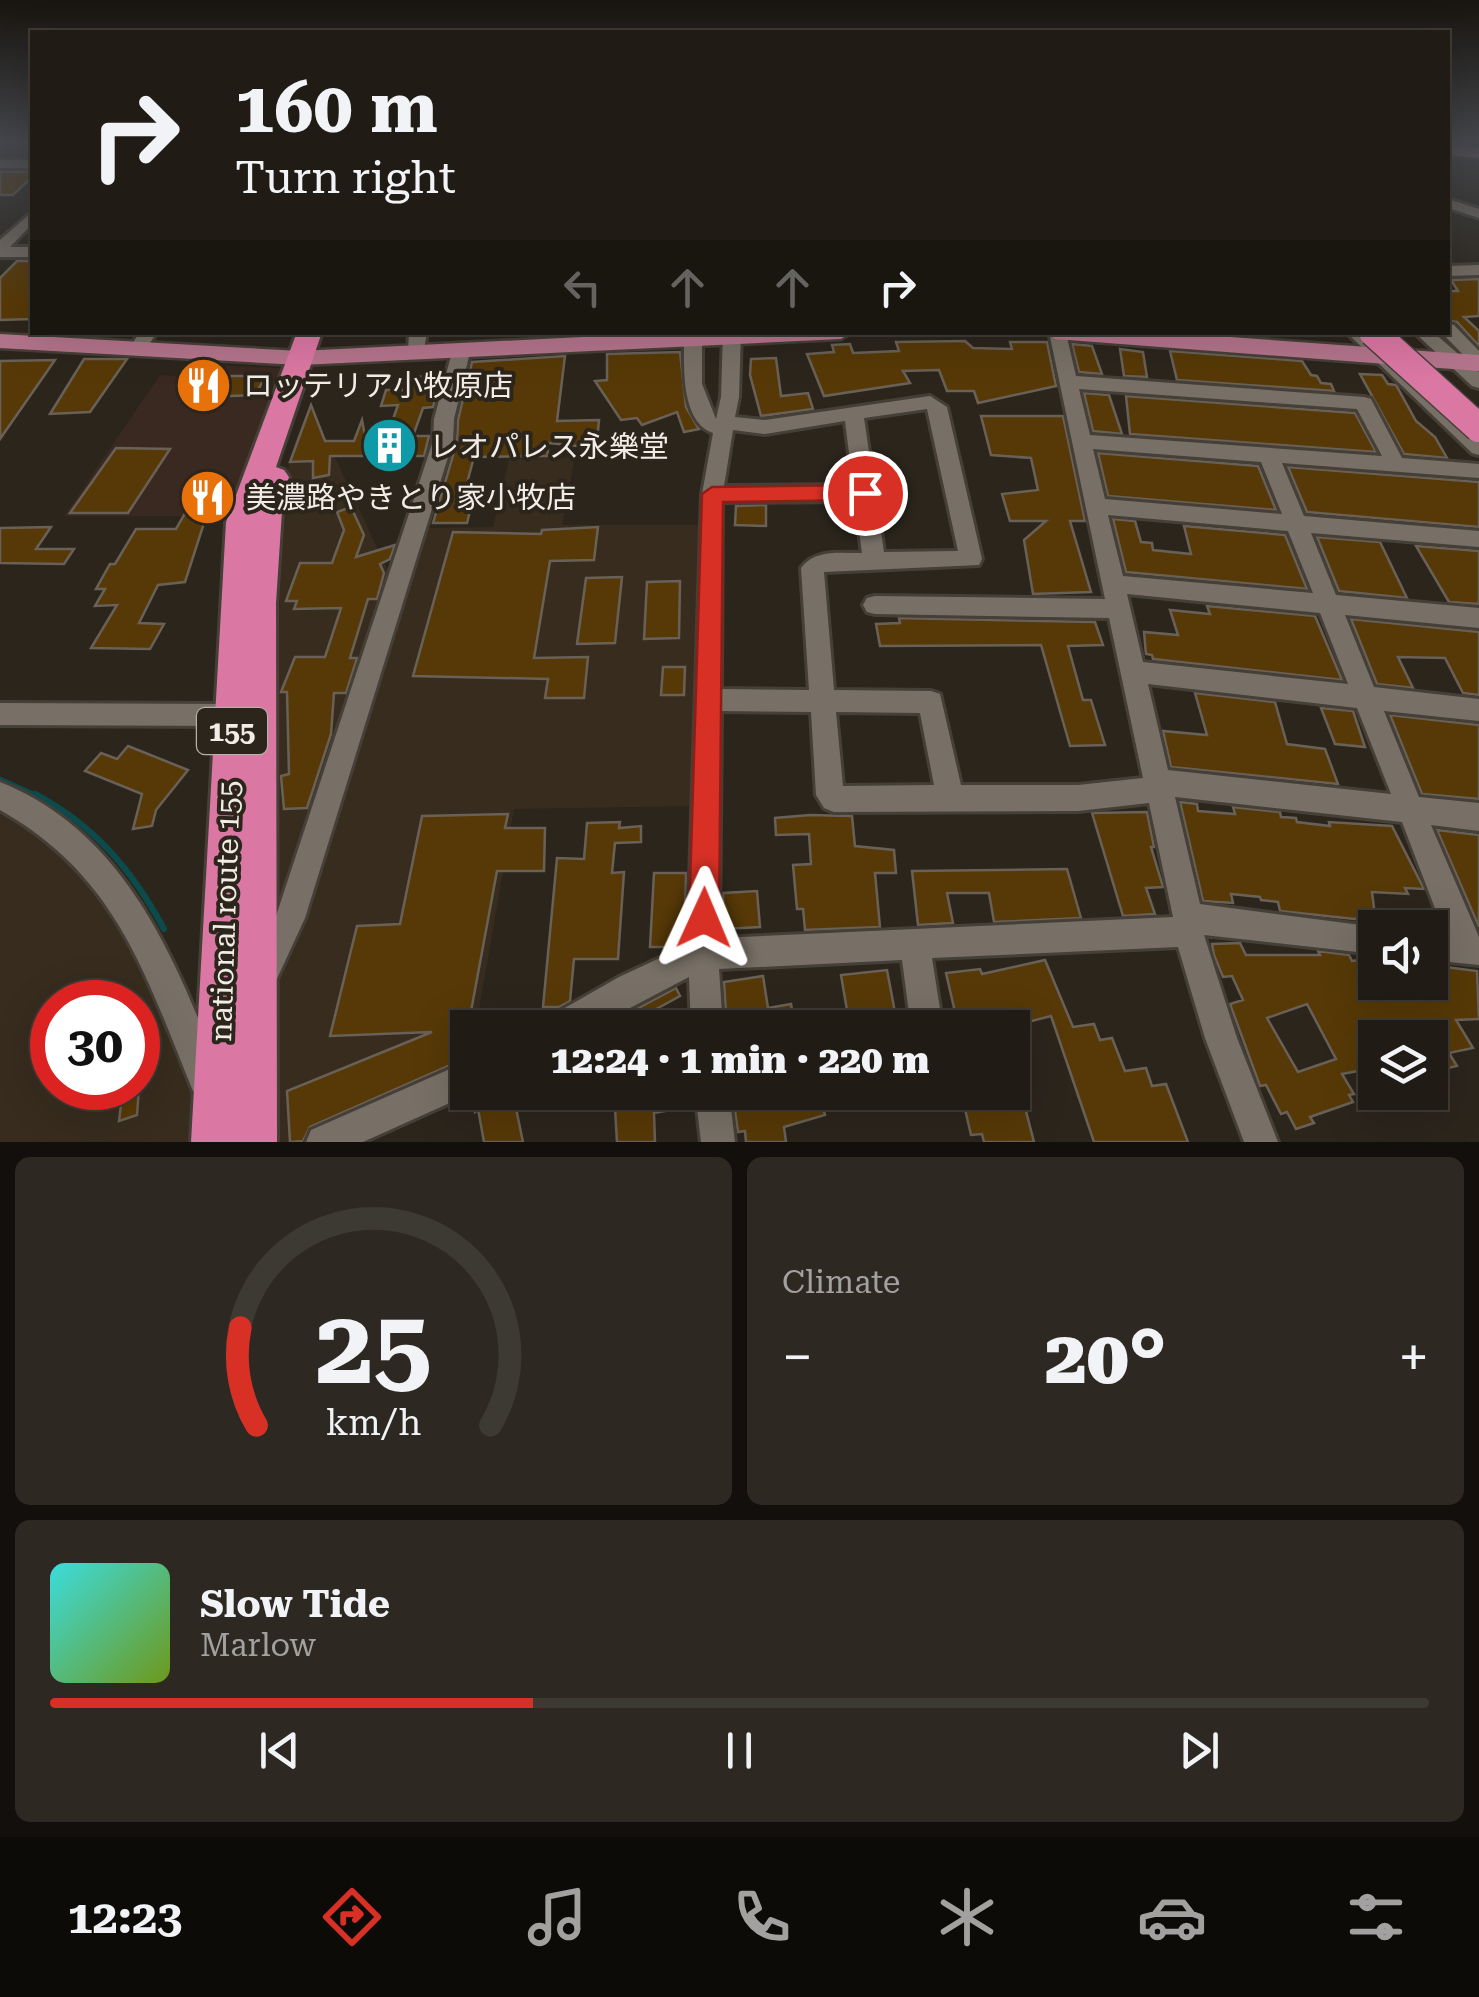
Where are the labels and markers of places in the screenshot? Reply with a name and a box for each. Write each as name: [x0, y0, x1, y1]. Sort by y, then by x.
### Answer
restaurant icon: ロッテリア小牧原店: [174, 355, 234, 415]
place label: ロッテリア小牧原店: [243, 368, 513, 403]
building icon: レオパレス永樂堂: [360, 416, 420, 476]
place label: レオパレス永樂堂: [429, 429, 669, 464]
pin: [823, 451, 908, 536]
restaurant icon: 美濃路やきとり家小牧店: [177, 467, 237, 527]
place label: 美濃路やきとり家小牧店: [246, 480, 576, 515]

